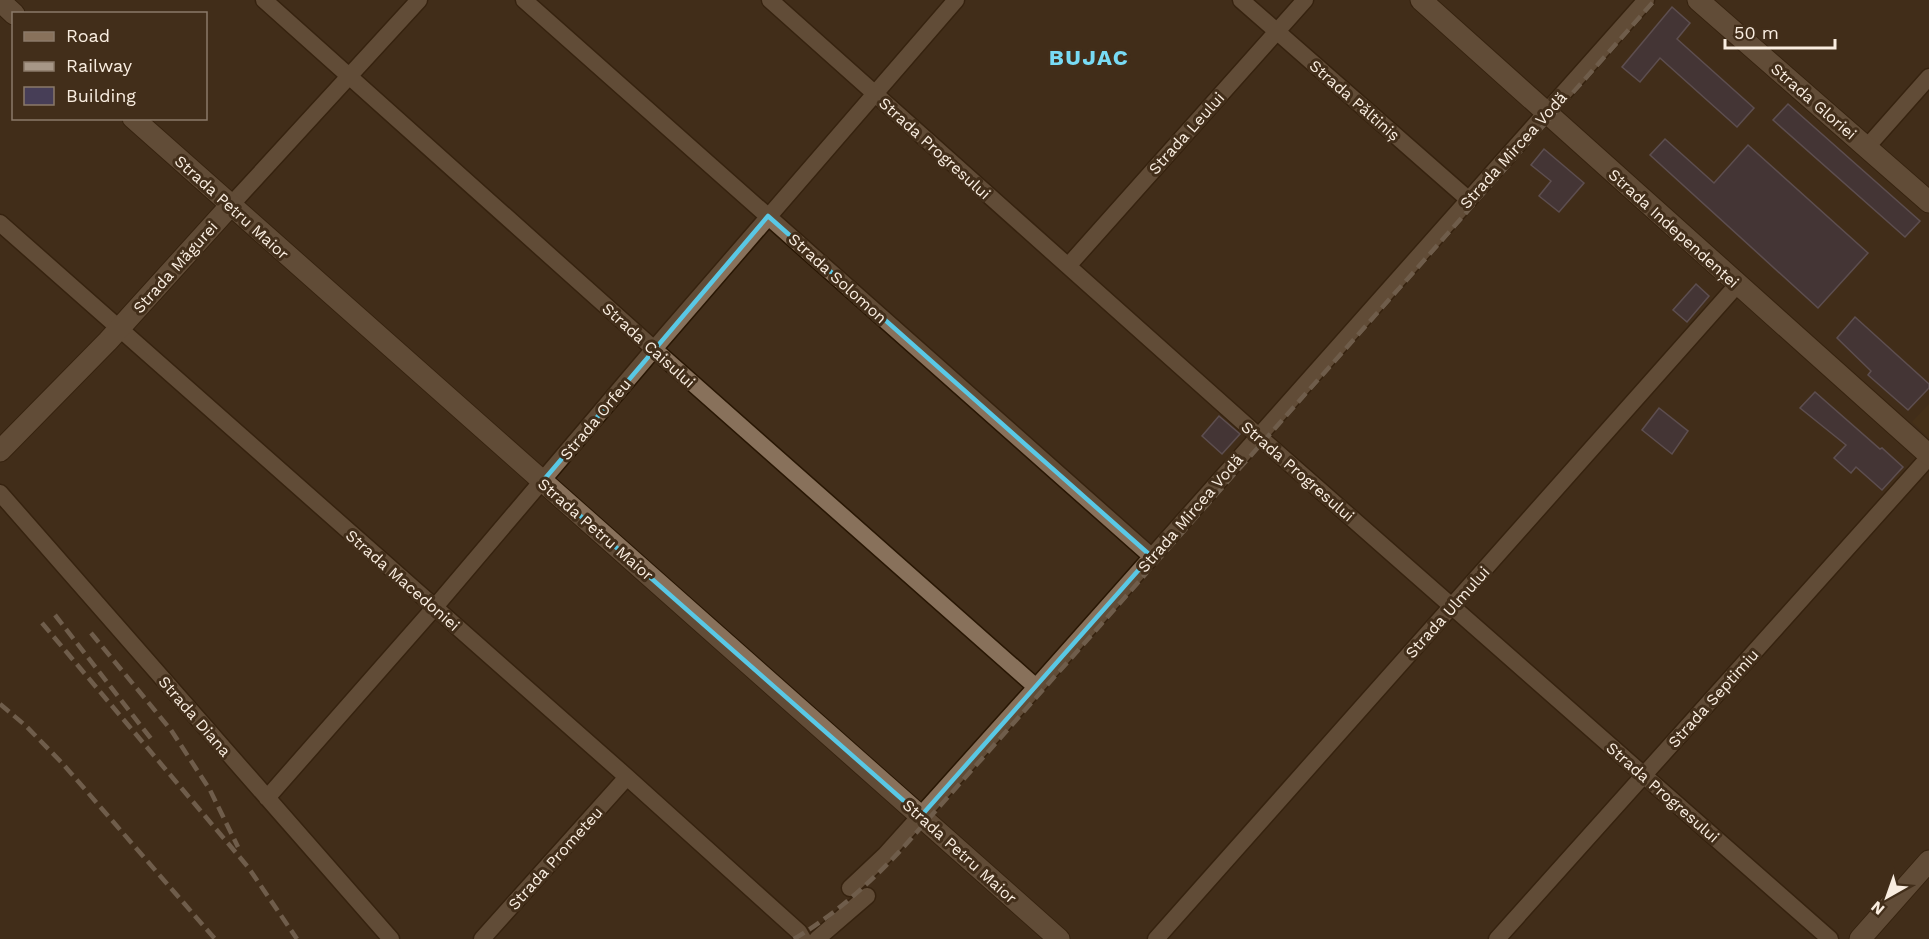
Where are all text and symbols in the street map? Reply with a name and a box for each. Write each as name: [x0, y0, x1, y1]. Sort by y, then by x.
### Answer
legend: [12, 12, 207, 120]
scale bar: [1725, 12, 1834, 50]
text: 50 m: [1734, 22, 1779, 43]
text: Road: [66, 25, 110, 46]
district label: BUJAC: [1049, 45, 1129, 70]
text: Railway: [66, 55, 133, 76]
street label: Strada Păltiniș: [1306, 56, 1404, 145]
street label: Strada Gloriei: [1767, 59, 1860, 144]
text: Building: [66, 85, 136, 106]
street label: Strada Leului: [1145, 88, 1228, 178]
street label: Strada Mircea Vodă: [1456, 88, 1571, 213]
street label: Strada Progresului: [875, 93, 994, 203]
street label: Strada Petru Maior: [171, 151, 293, 264]
street label: Strada Independenței: [1605, 165, 1743, 292]
street label: Strada Măgurei: [129, 217, 222, 317]
street label: Strada Solomon: [785, 229, 891, 327]
street label: Strada Caisului: [598, 299, 699, 392]
street label: Strada Orfeu: [556, 375, 635, 464]
street label: Strada Progresului: [1237, 417, 1358, 526]
street label: Strada Mircea Vodă: [1134, 450, 1247, 576]
street label: Strada Petru Maior: [534, 474, 658, 585]
street label: Strada Macedoniei: [342, 526, 463, 635]
street label: Strada Ulmului: [1401, 563, 1494, 662]
street label: Strada Septimiu: [1664, 645, 1763, 752]
street label: Strada Diana: [155, 672, 235, 760]
street label: Strada Progresului: [1602, 738, 1723, 847]
street label: Strada Petru Maior: [899, 795, 1021, 908]
street label: Strada Prometeu: [504, 803, 607, 914]
north arrow: [1857, 867, 1917, 927]
text: N: [1867, 897, 1888, 919]

